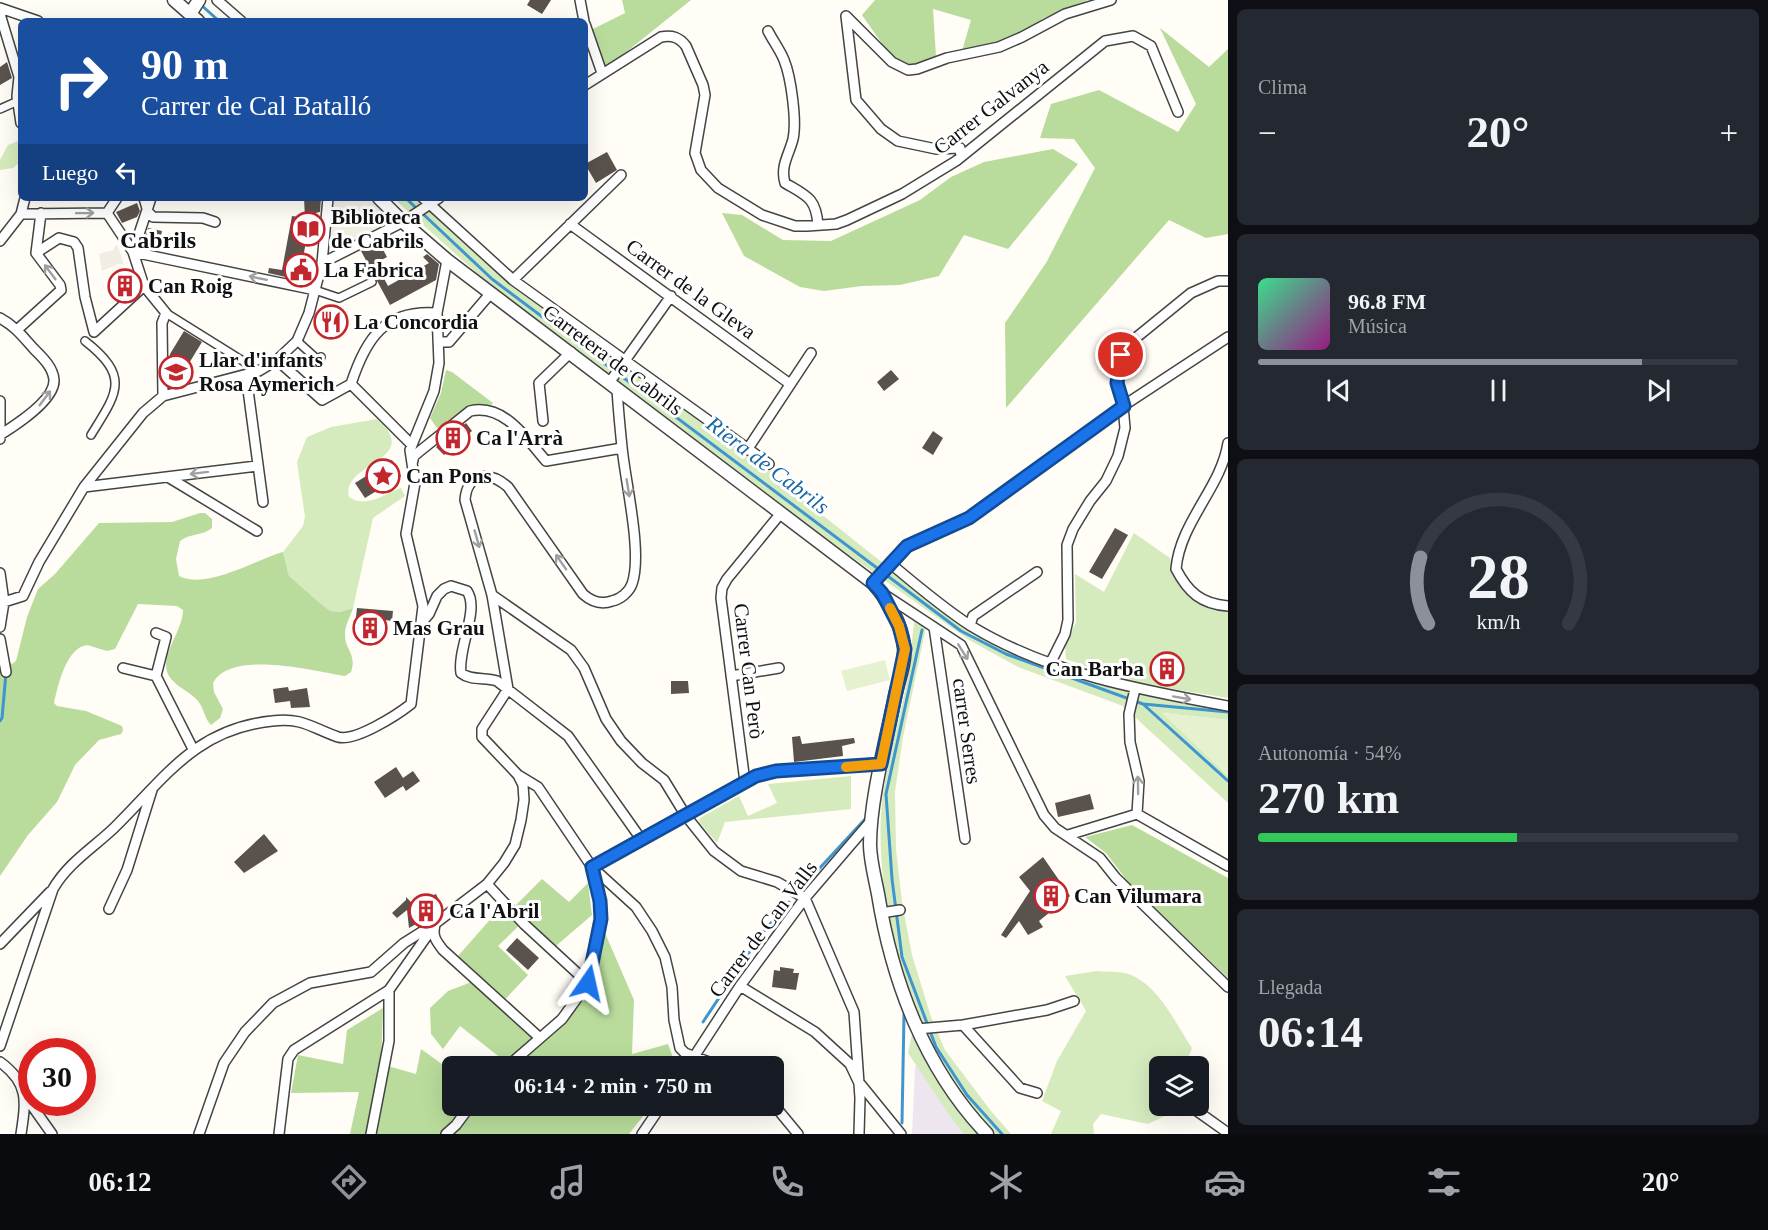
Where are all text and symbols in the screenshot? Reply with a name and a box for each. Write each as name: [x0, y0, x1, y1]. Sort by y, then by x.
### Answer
icon: right: [42, 42, 120, 120]
text: 90 m: [141, 42, 229, 88]
street label: Carrer Galvanya: [929, 54, 1054, 159]
text: Clima: [1258, 76, 1307, 98]
text: Carrer de Cal Batalló: [141, 91, 371, 121]
text: 20°: [1467, 107, 1530, 157]
text: −: [1258, 115, 1277, 151]
text: +: [1719, 115, 1738, 151]
icon: left: [110, 156, 143, 189]
text: Luego: [42, 160, 98, 185]
place label: Biblioteca de Cabrils: [331, 205, 424, 253]
one-way arrow: [74, 207, 94, 219]
library icon: Biblioteca de Cabrils: [290, 211, 326, 247]
district label: Cabrils: [120, 227, 196, 253]
street label: Carrer de la Gleva: [621, 234, 761, 345]
public building icon: La Fabrica: [283, 252, 319, 288]
place label: La Fabrica: [324, 258, 424, 282]
one-way arrow: [44, 264, 57, 280]
building icon: Can Roig: [107, 268, 143, 304]
one-way arrow: [249, 272, 268, 283]
place label: Can Roig: [148, 274, 233, 298]
text: 96.8 FM: [1348, 289, 1426, 314]
street label: Carretera de Cabrils: [538, 300, 688, 420]
restaurant icon: La Concordia: [313, 304, 349, 340]
place label: La Concordia: [354, 310, 479, 334]
text: Música: [1348, 315, 1407, 337]
pin: [1095, 329, 1146, 380]
icon: arrive: [1104, 338, 1137, 371]
place label: Llar d'infants Rosa Aymerich: [199, 348, 335, 396]
school or university icon: Llar d'infants Rosa Aymerich: [158, 354, 194, 390]
icon: previous: [1322, 374, 1355, 407]
icon: pause: [1482, 374, 1515, 407]
icon: next: [1642, 374, 1675, 407]
one-way arrow: [38, 390, 51, 406]
water label: Riera de Cabrils: [701, 410, 834, 519]
building icon: Ca l'Arrà: [435, 420, 471, 456]
place label: Ca l'Arrà: [476, 426, 563, 450]
place icon: Can Pons: [365, 458, 401, 494]
place label: Can Pons: [406, 464, 492, 488]
one-way arrow: [190, 468, 210, 479]
one-way arrow: [622, 477, 633, 497]
one-way arrow: [472, 529, 483, 548]
text: 28: [1467, 542, 1529, 611]
one-way arrow: [555, 555, 567, 571]
street label: Carrer Can Però: [729, 602, 769, 740]
building icon: Mas Grau: [352, 610, 388, 646]
text: km/h: [1476, 610, 1520, 634]
place label: Mas Grau: [393, 616, 485, 640]
one-way arrow: [956, 643, 969, 660]
building icon: Can Barba: [1149, 651, 1185, 687]
place label: Can Barba: [1045, 657, 1144, 681]
street label: carrer Serres: [948, 677, 986, 785]
one-way arrow: [1171, 693, 1191, 704]
text: Autonomía · 54%: [1258, 742, 1401, 764]
text: 270 km: [1258, 773, 1399, 823]
one-way arrow: [1132, 776, 1144, 796]
street label: Carrer de Can Valls: [704, 856, 822, 1002]
building icon: Can Vilumara: [1033, 878, 1069, 914]
place label: Can Vilumara: [1074, 884, 1202, 908]
building icon: Ca l'Abril: [408, 893, 444, 929]
place label: Ca l'Abril: [449, 899, 540, 923]
position arrow: [556, 951, 620, 1015]
text: Llegada: [1258, 976, 1322, 998]
text: 06:14: [1258, 1007, 1363, 1057]
speed limit sign: 30: [18, 1038, 96, 1116]
map controls: [1149, 1056, 1209, 1116]
button: layers: [1149, 1056, 1209, 1116]
text: 06:14 · 2 min · 750 m: [514, 1073, 712, 1098]
icon: directions: [328, 1161, 370, 1203]
icon: music: [547, 1161, 589, 1203]
icon: phone: [766, 1161, 808, 1203]
icon: climate: [985, 1161, 1027, 1203]
icon: car: [1204, 1161, 1246, 1203]
icon: filters: [1423, 1161, 1465, 1203]
text: 06:12: [88, 1167, 151, 1197]
text: 20°: [1642, 1167, 1679, 1197]

